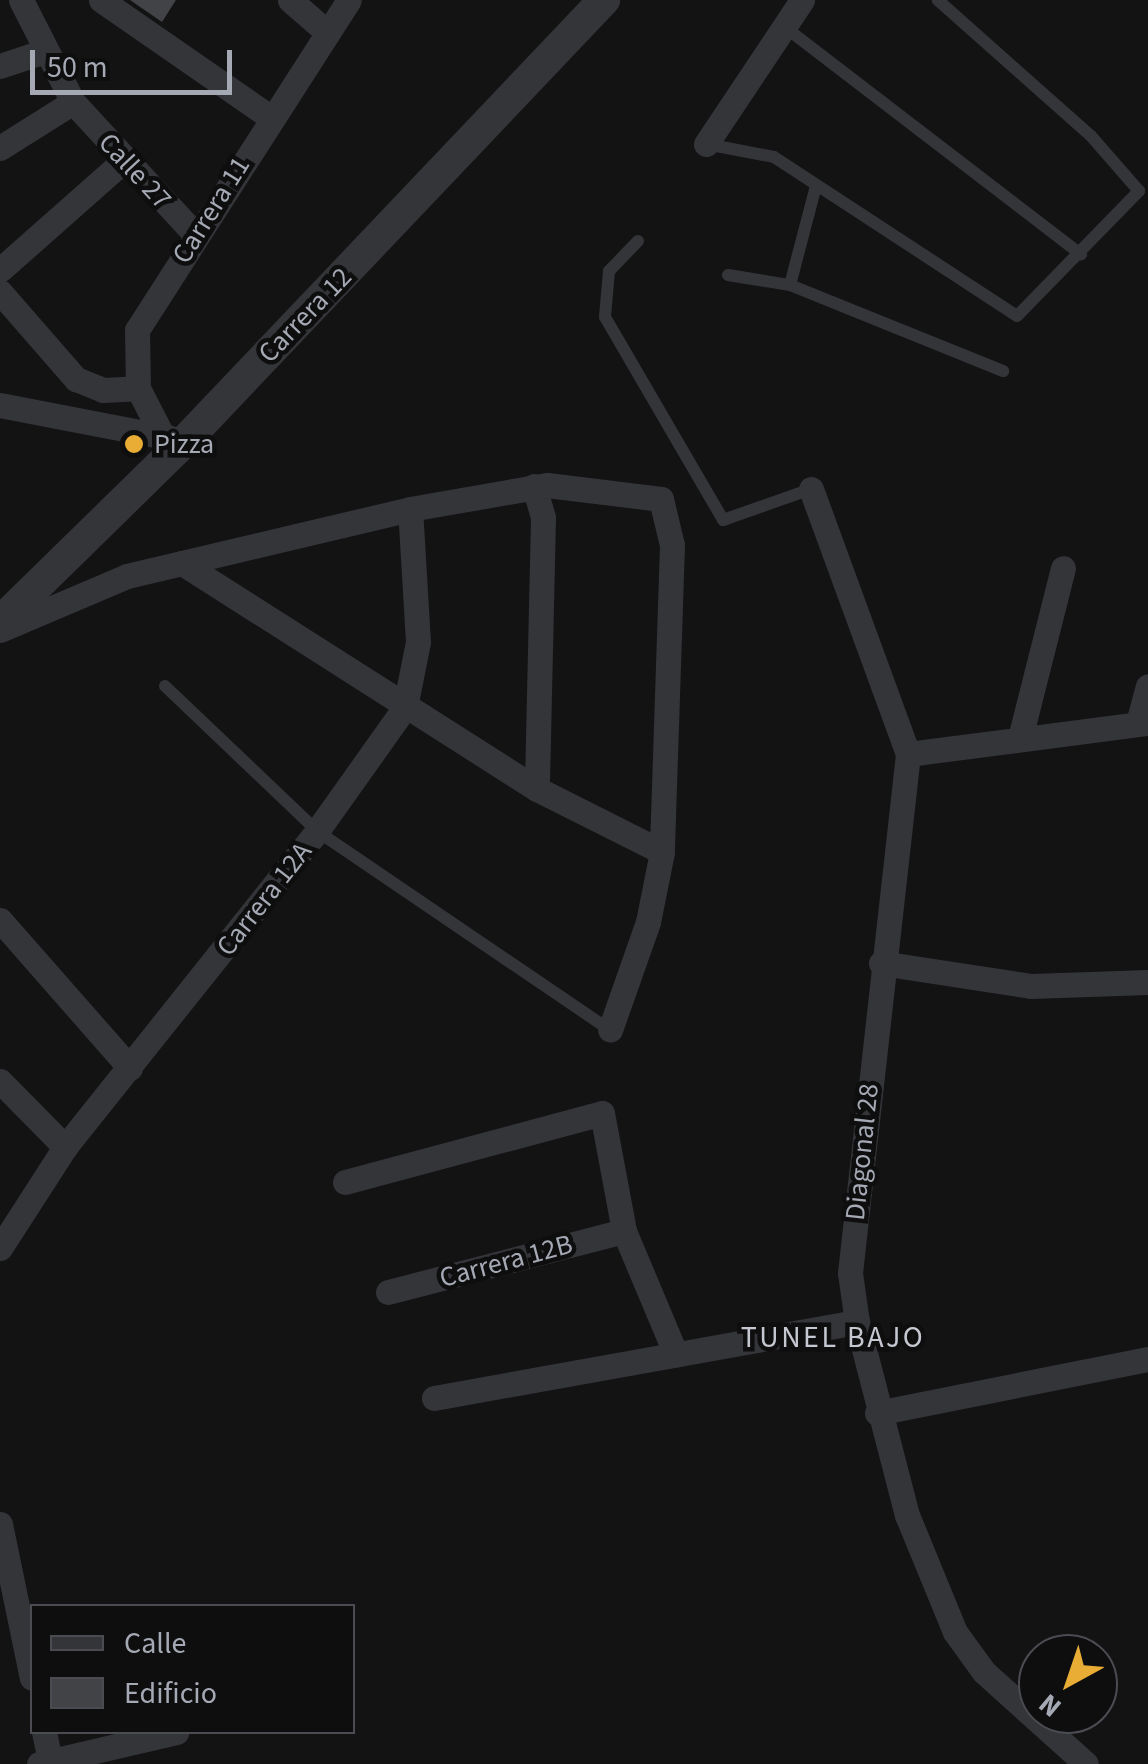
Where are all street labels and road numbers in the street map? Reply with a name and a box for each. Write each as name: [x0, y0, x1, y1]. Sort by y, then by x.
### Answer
street label: Calle 27: [91, 126, 179, 216]
street label: Carrera 11: [165, 150, 257, 270]
street label: Carrera 12: [251, 260, 359, 370]
street label: Carrera 12A: [209, 835, 319, 963]
street label: Diagonal 28: [838, 1082, 886, 1222]
street label: Carrera 12B: [436, 1227, 576, 1295]

